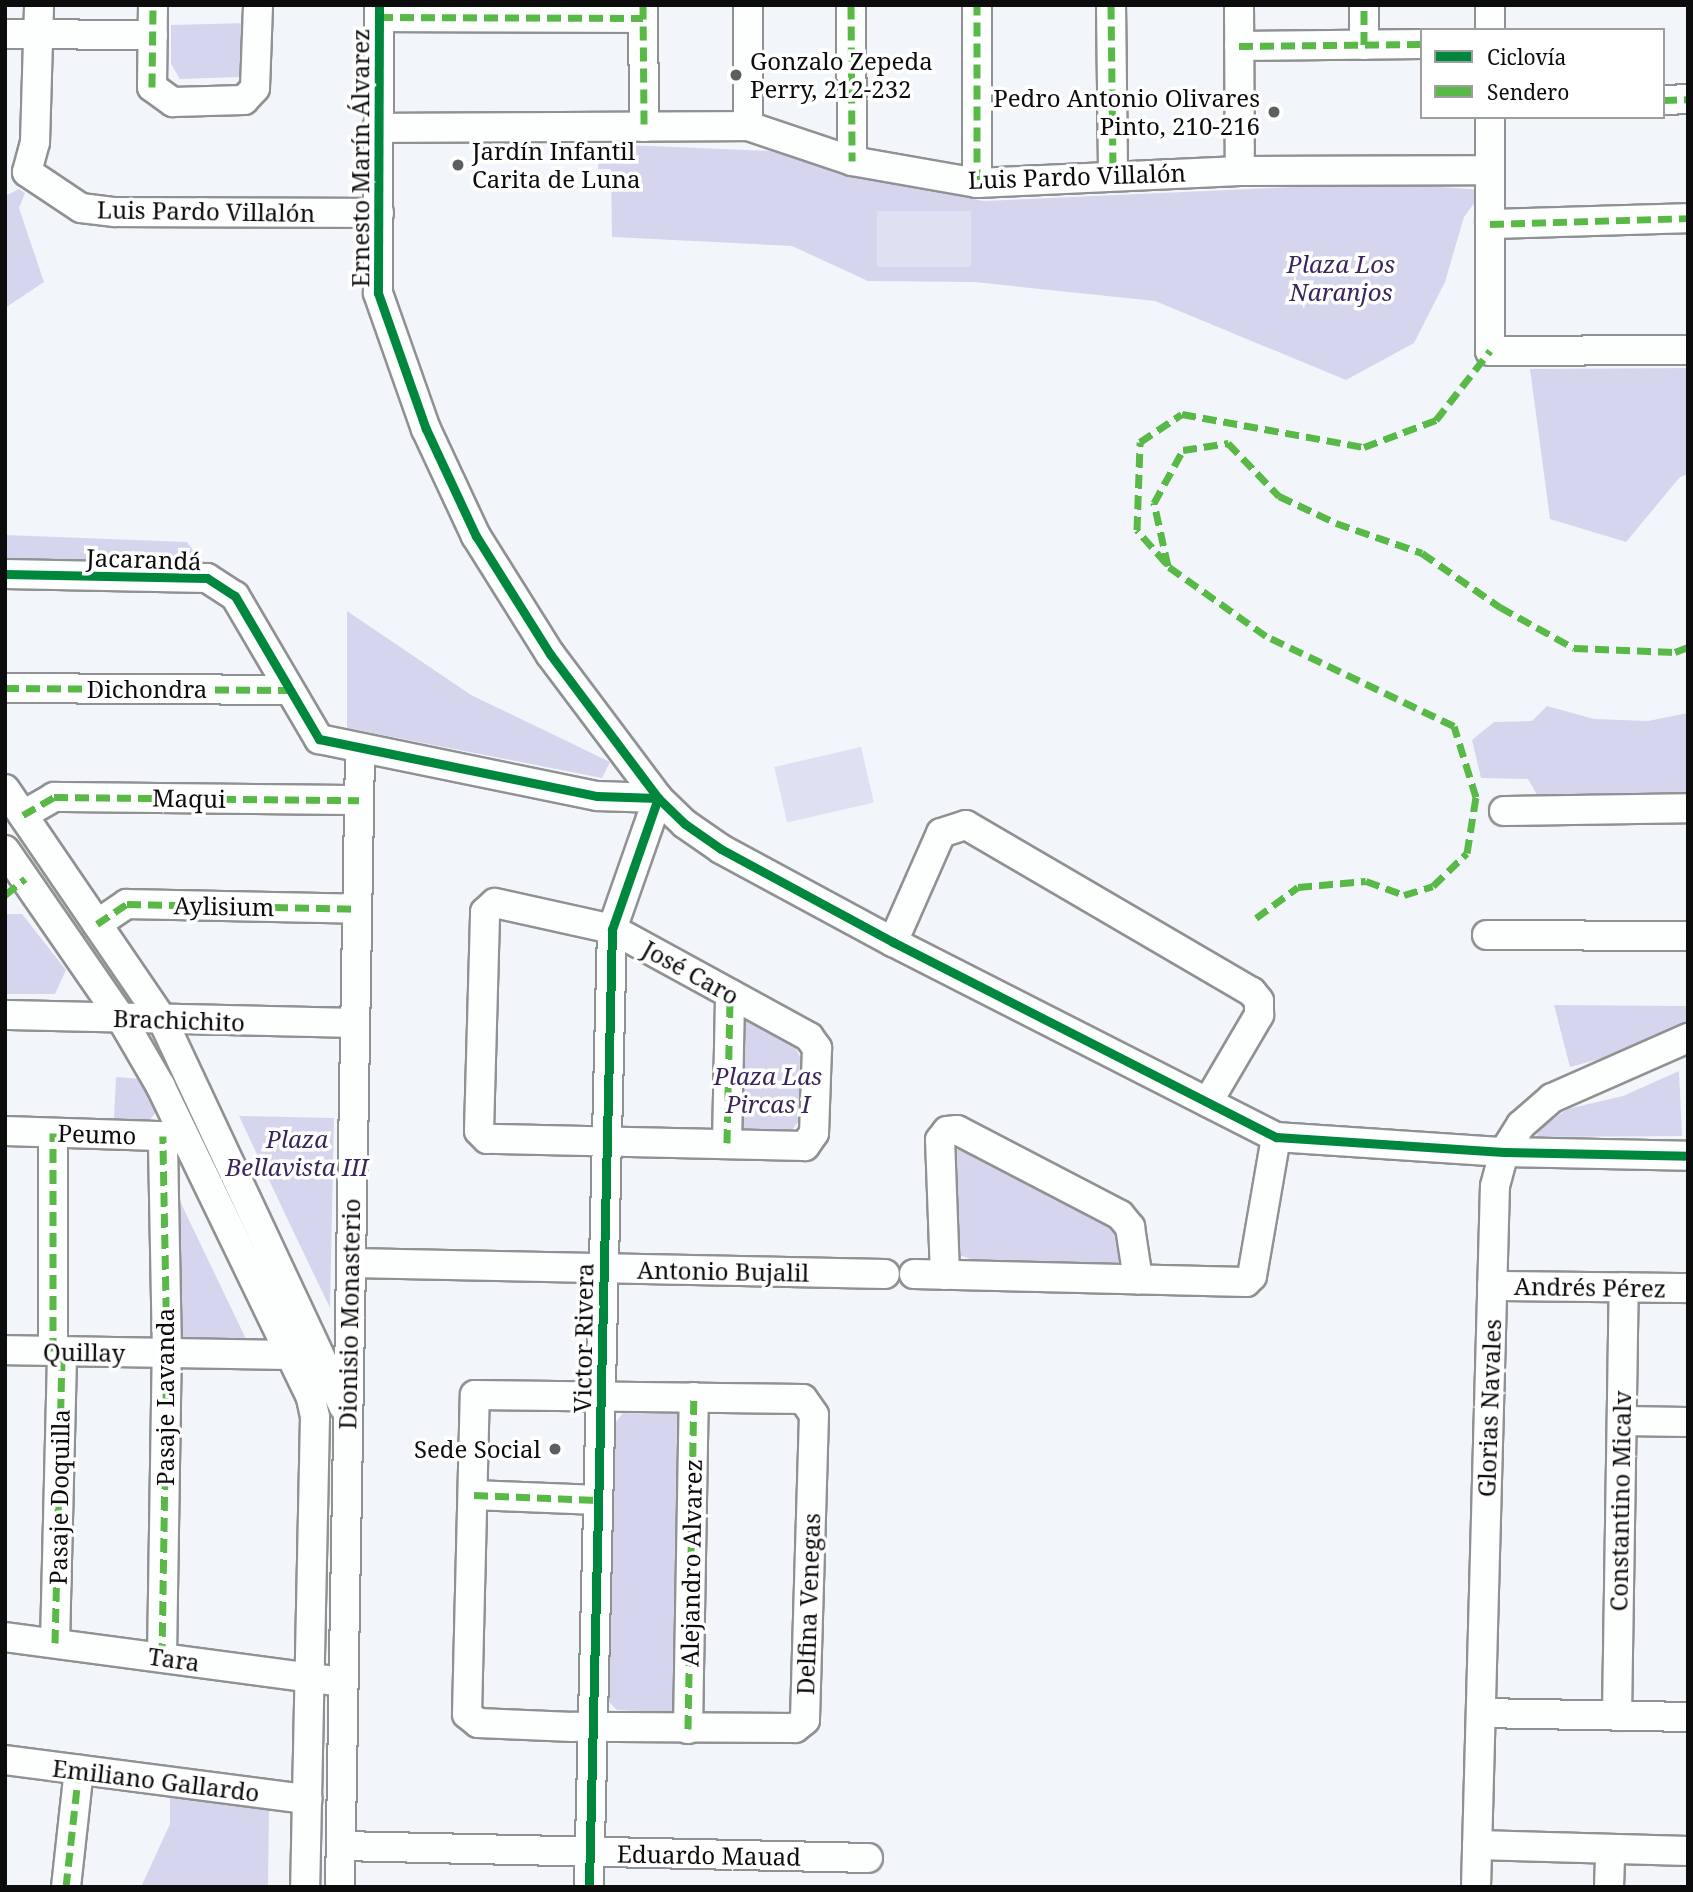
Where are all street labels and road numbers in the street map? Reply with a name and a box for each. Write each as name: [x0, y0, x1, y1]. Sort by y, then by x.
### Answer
street label: Ernesto Marín Álvarez: [346, 29, 374, 287]
street label: Luis Pardo Villalón: [968, 158, 1186, 194]
street label: Luis Pardo Villalón: [97, 195, 315, 227]
street label: Jacarandá: [86, 543, 202, 575]
street label: Dichondra: [87, 675, 207, 703]
street label: Maqui: [152, 783, 226, 813]
street label: Aylisium: [173, 891, 275, 921]
street label: José Caro: [638, 934, 744, 1010]
street label: Brachichito: [113, 1003, 245, 1037]
street label: Peumo: [57, 1118, 137, 1150]
street label: Dionisio Monasterio: [333, 1198, 365, 1430]
street label: Antonio Bujalil: [637, 1255, 809, 1287]
street label: Victor Rivera: [567, 1263, 599, 1413]
street label: Andrés Pérez: [1514, 1271, 1666, 1303]
street label: Pasaje Lavanda: [151, 1308, 179, 1486]
street label: Glorias Navales: [1471, 1318, 1507, 1498]
street label: Quillay: [43, 1337, 125, 1367]
street label: Constantino Micalv: [1604, 1390, 1636, 1612]
street label: Pasaje Doquilla: [43, 1409, 75, 1585]
street label: Alejandro Alvarez: [675, 1459, 707, 1667]
street label: Delfina Venegas: [790, 1513, 826, 1695]
street label: Tara: [146, 1641, 202, 1677]
street label: Emiliano Gallardo: [51, 1753, 261, 1807]
street label: Eduardo Mauad: [617, 1839, 801, 1871]

